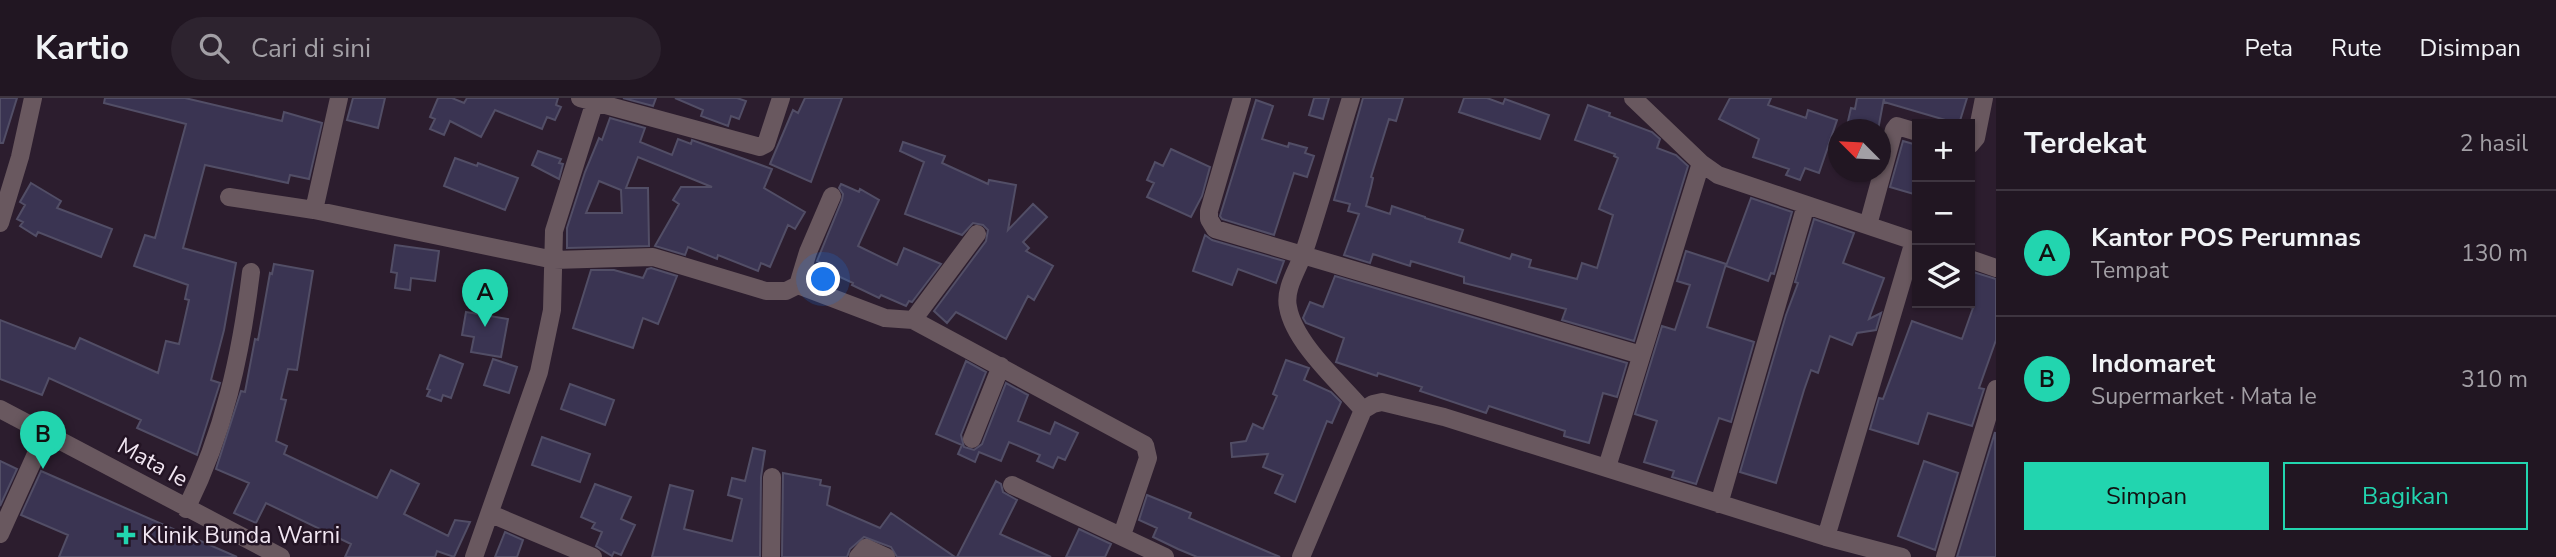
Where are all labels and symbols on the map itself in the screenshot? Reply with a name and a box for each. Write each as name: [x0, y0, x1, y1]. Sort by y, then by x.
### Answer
north arrow: [1828, 119, 1891, 182]
your location: [806, 262, 840, 296]
pin: A: [462, 269, 508, 327]
pin: B: [20, 411, 66, 469]
street label: Mata Ie: [112, 430, 194, 494]
place label: Klinik Bunda Warni: [142, 520, 340, 551]
marker: Klinik Bunda Warni: [116, 525, 136, 545]

